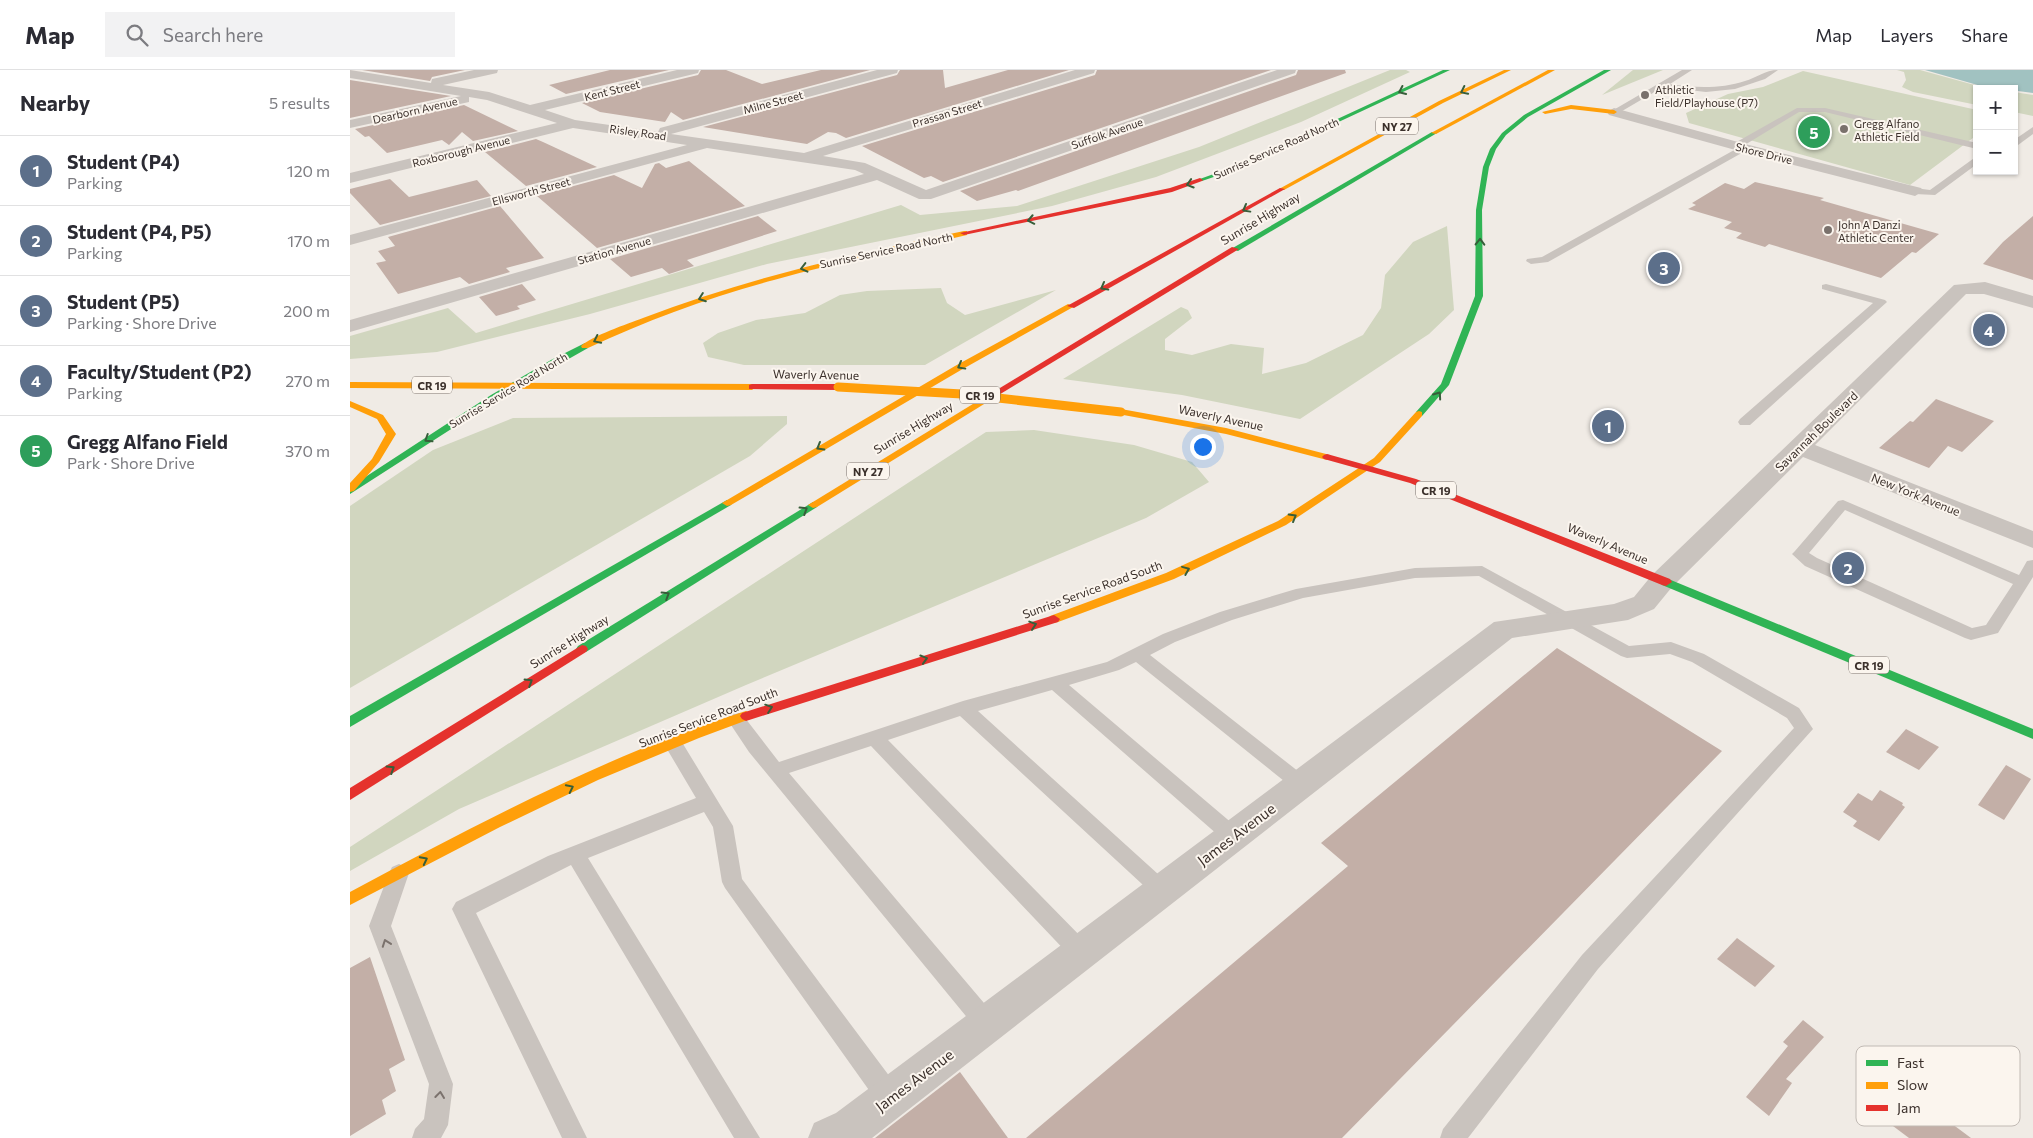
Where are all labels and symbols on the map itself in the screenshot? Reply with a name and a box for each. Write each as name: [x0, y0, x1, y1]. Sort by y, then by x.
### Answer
street label: Kent Street: [583, 77, 642, 103]
place label: Athletic Field/Playhouse (P7): [1655, 83, 1758, 109]
one-way arrow: [1398, 84, 1407, 95]
one-way arrow: [1460, 85, 1469, 95]
street label: Milne Street: [742, 88, 805, 116]
marker: Athletic Field/Playhouse (P7): [1639, 89, 1651, 101]
street label: Dearborn Avenue: [371, 94, 459, 126]
street label: Prassan Street: [911, 96, 984, 130]
pin: 5: [1798, 113, 1830, 151]
street label: Suffolk Avenue: [1069, 115, 1145, 151]
street label: Sunrise Service Road North: [1212, 115, 1340, 181]
place label: Gregg Alfano Athletic Field: [1854, 117, 1920, 143]
road number: NY 27: [1376, 118, 1418, 134]
street label: Risley Road: [609, 122, 667, 142]
marker: Gregg Alfano Athletic Field: [1838, 123, 1850, 135]
street label: Roxborough Avenue: [411, 133, 511, 169]
street label: Shore Drive: [1734, 140, 1794, 166]
street label: Ellsworth Street: [490, 174, 572, 208]
one-way arrow: [1186, 179, 1195, 189]
street label: Sunrise Highway: [1218, 189, 1302, 247]
one-way arrow: [1242, 202, 1251, 212]
one-way arrow: [1027, 215, 1036, 225]
place label: John A Danzi Athletic Center: [1838, 218, 1914, 244]
marker: John A Danzi Athletic Center: [1822, 224, 1834, 236]
street label: Sunrise Service Road North: [818, 230, 954, 270]
street label: Station Avenue: [576, 233, 652, 267]
one-way arrow: [1475, 238, 1485, 246]
pin: 3: [1648, 249, 1680, 287]
one-way arrow: [800, 262, 808, 272]
one-way arrow: [1100, 281, 1109, 291]
one-way arrow: [698, 292, 706, 302]
pin: 4: [1973, 311, 2005, 349]
one-way arrow: [594, 334, 603, 344]
street label: Sunrise Service Road North: [447, 350, 569, 430]
one-way arrow: [958, 360, 967, 370]
street label: Waverly Avenue: [773, 366, 859, 382]
road number: CR 19: [412, 376, 452, 394]
road number: CR 19: [960, 386, 1000, 404]
street label: Savannah Boulevard: [1772, 388, 1860, 474]
one-way arrow: [1432, 391, 1441, 401]
street label: Sunrise Highway: [871, 398, 955, 456]
street label: Waverly Avenue: [1177, 401, 1265, 433]
pin: 1: [1592, 407, 1624, 445]
one-way arrow: [424, 433, 434, 442]
your location: [1190, 434, 1216, 460]
one-way arrow: [817, 440, 826, 450]
road number: NY 27: [847, 462, 889, 480]
street label: New York Avenue: [1870, 470, 1962, 518]
road number: CR 19: [1416, 482, 1456, 498]
one-way arrow: [799, 506, 808, 516]
one-way arrow: [1288, 513, 1297, 523]
street label: Waverly Avenue: [1566, 520, 1650, 566]
pin: 2: [1832, 549, 1864, 587]
street label: Sunrise Service Road South: [1020, 557, 1164, 621]
one-way arrow: [1181, 565, 1190, 576]
one-way arrow: [661, 592, 670, 602]
street label: Sunrise Highway: [527, 611, 611, 671]
one-way arrow: [1029, 621, 1037, 631]
one-way arrow: [919, 654, 928, 664]
road number: CR 19: [1849, 656, 1889, 674]
one-way arrow: [523, 679, 532, 688]
street label: Sunrise Service Road South: [637, 684, 779, 750]
one-way arrow: [764, 704, 773, 714]
one-way arrow: [386, 765, 395, 775]
one-way arrow: [564, 784, 573, 794]
street label: James Avenue: [1193, 799, 1279, 869]
one-way arrow: [419, 856, 428, 866]
one-way arrow: [382, 939, 392, 948]
street label: James Avenue: [871, 1045, 957, 1115]
legend: [1856, 1046, 2020, 1126]
text: Fast: [1897, 1054, 1924, 1071]
text: Slow: [1897, 1076, 1928, 1093]
one-way arrow: [434, 1090, 445, 1098]
text: Jam: [1897, 1099, 1921, 1116]

